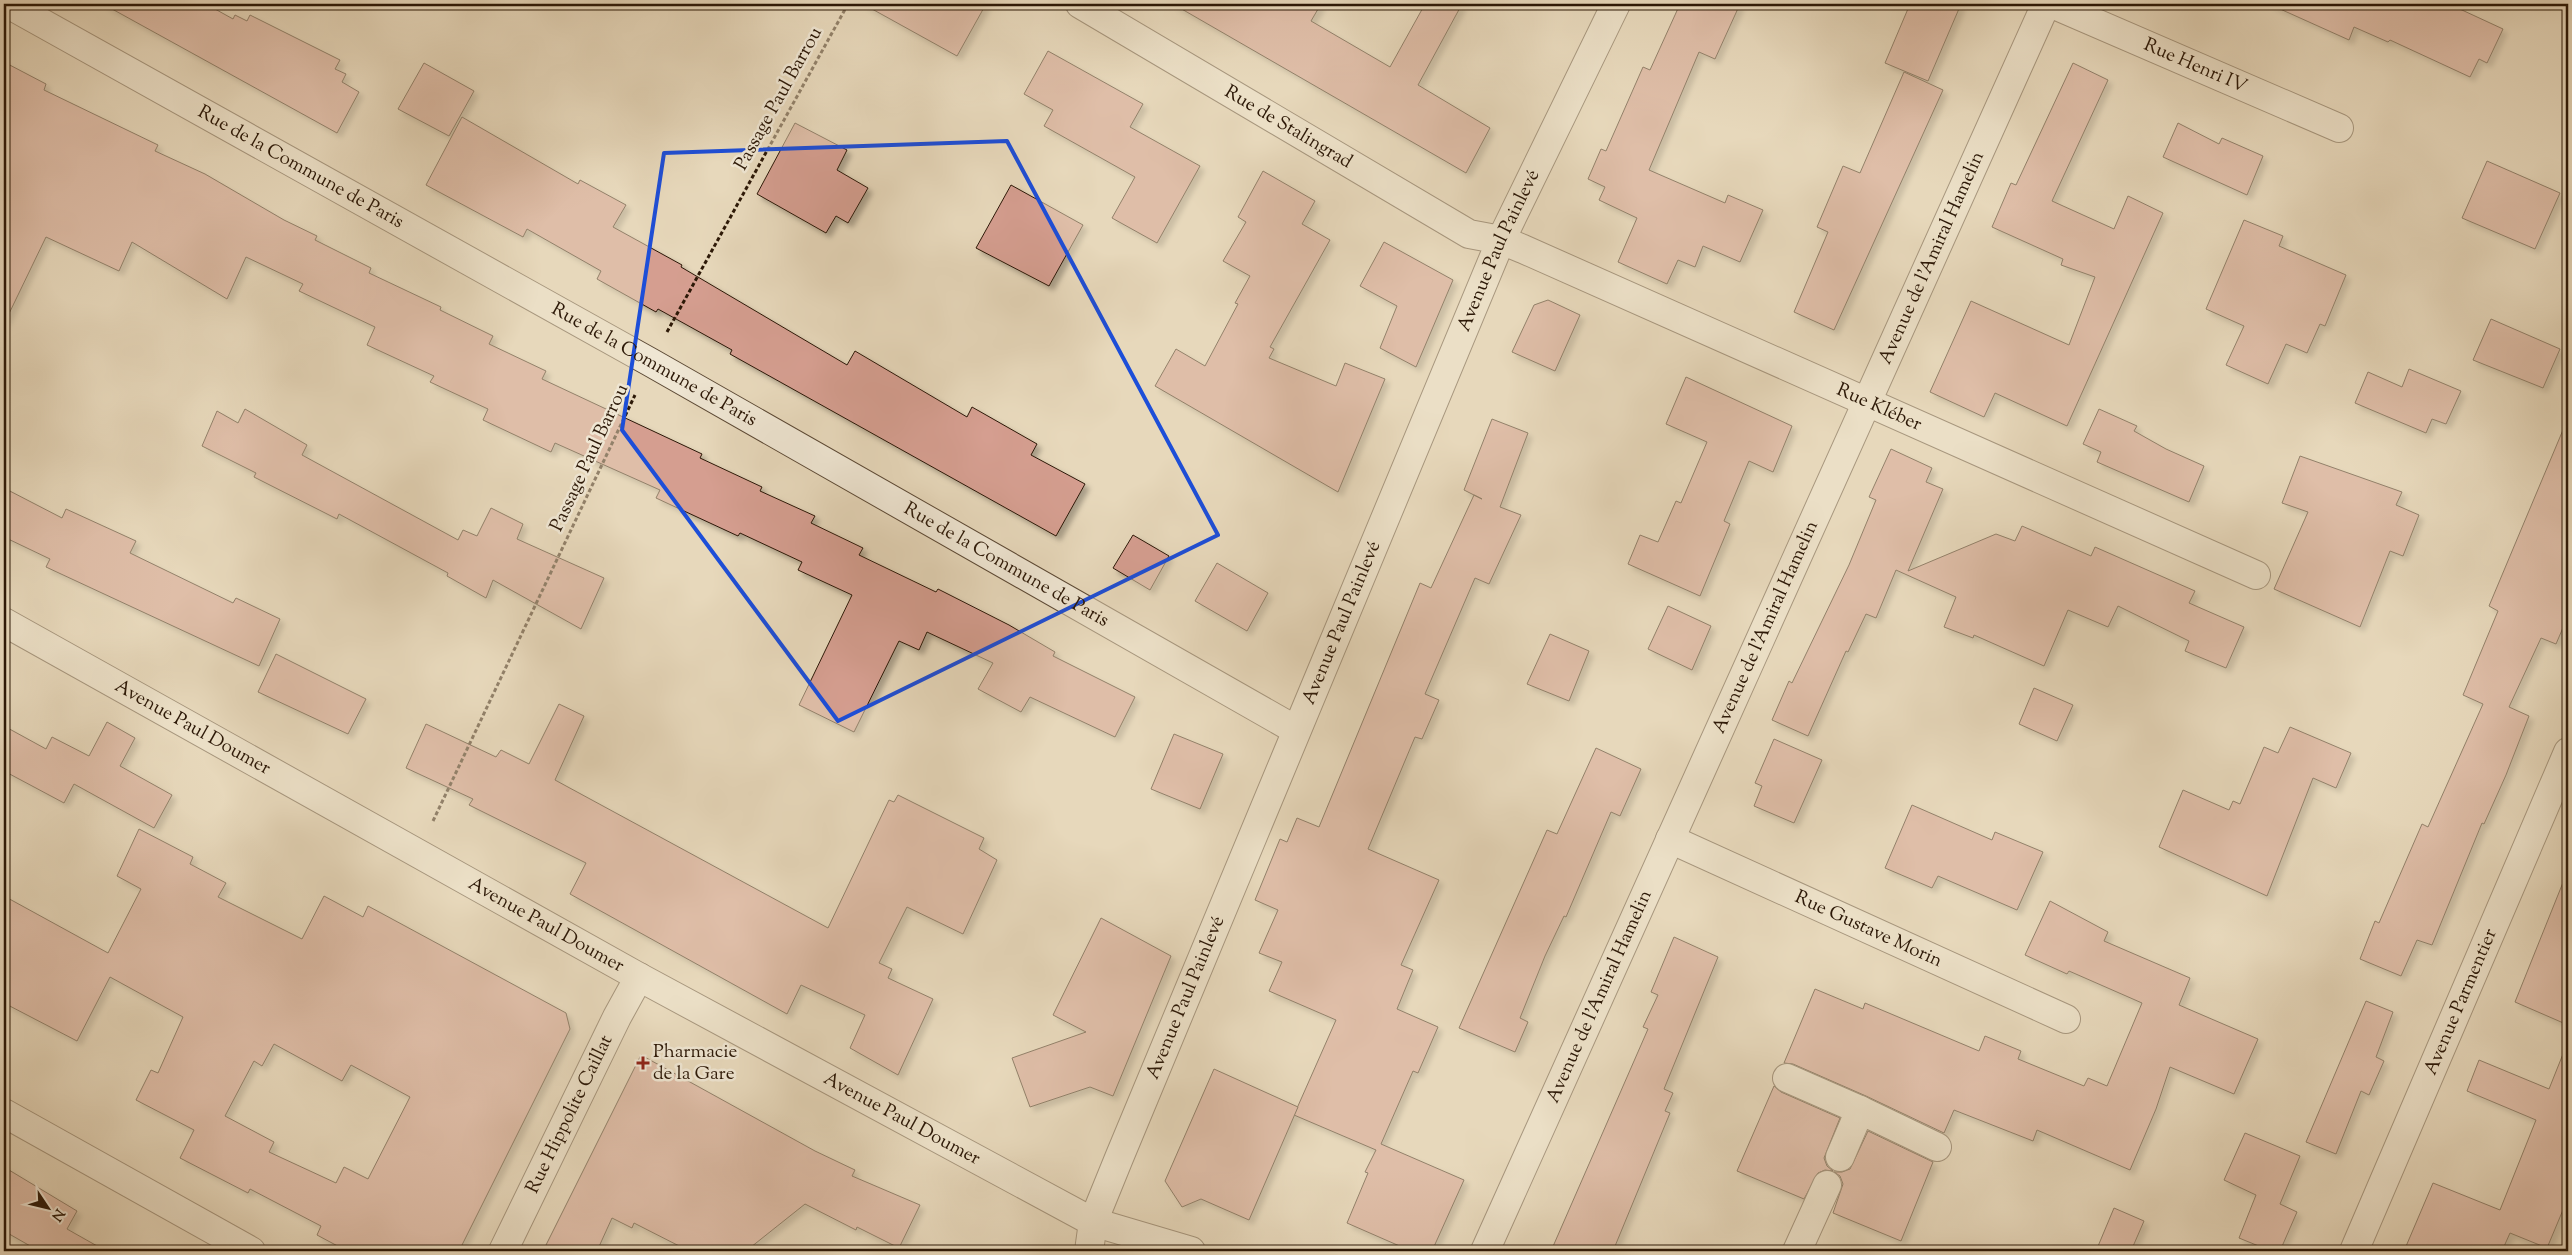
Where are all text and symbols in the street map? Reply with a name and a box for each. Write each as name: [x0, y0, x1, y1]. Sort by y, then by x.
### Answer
street label: Passage Paul Barrou: [728, 22, 830, 176]
street label: Rue Henri IV: [2139, 32, 2251, 100]
street label: Rue de Stalingrad: [1219, 79, 1358, 176]
street label: Rue de la Commune de Paris: [193, 99, 409, 236]
street label: Avenue de l'Amiral Hamelin: [1872, 147, 1991, 369]
street label: Avenue Paul Painlevé: [1451, 165, 1547, 336]
street label: Rue de la Commune de Paris: [546, 296, 762, 434]
street label: Rue Kléber: [1832, 377, 1926, 438]
street label: Passage Paul Barrou: [544, 380, 636, 536]
street label: Rue de la Commune de Paris: [899, 496, 1114, 634]
street label: Avenue de l'Amiral Hamelin: [1706, 516, 1825, 738]
street label: Avenue Paul Painlevé: [1296, 537, 1388, 709]
street label: Avenue Paul Doumer: [110, 673, 275, 782]
street label: Avenue Paul Doumer: [463, 871, 629, 979]
street label: Rue Gustave Morin: [1790, 884, 1947, 975]
street label: Avenue de l'Amiral Hamelin: [1540, 886, 1659, 1107]
street label: Avenue Paul Painlevé: [1140, 912, 1232, 1084]
street label: Avenue Parmentier: [2417, 925, 2504, 1079]
street label: Rue Hippolite Caillat: [519, 1030, 620, 1198]
place label: Pharmacie de la Gare: [653, 1039, 738, 1088]
marker: Pharmacie de la Gare: [637, 1057, 649, 1069]
street label: Avenue Paul Doumer: [818, 1065, 985, 1172]
north arrow: [22, 1182, 72, 1232]
text: N: [46, 1204, 68, 1225]

